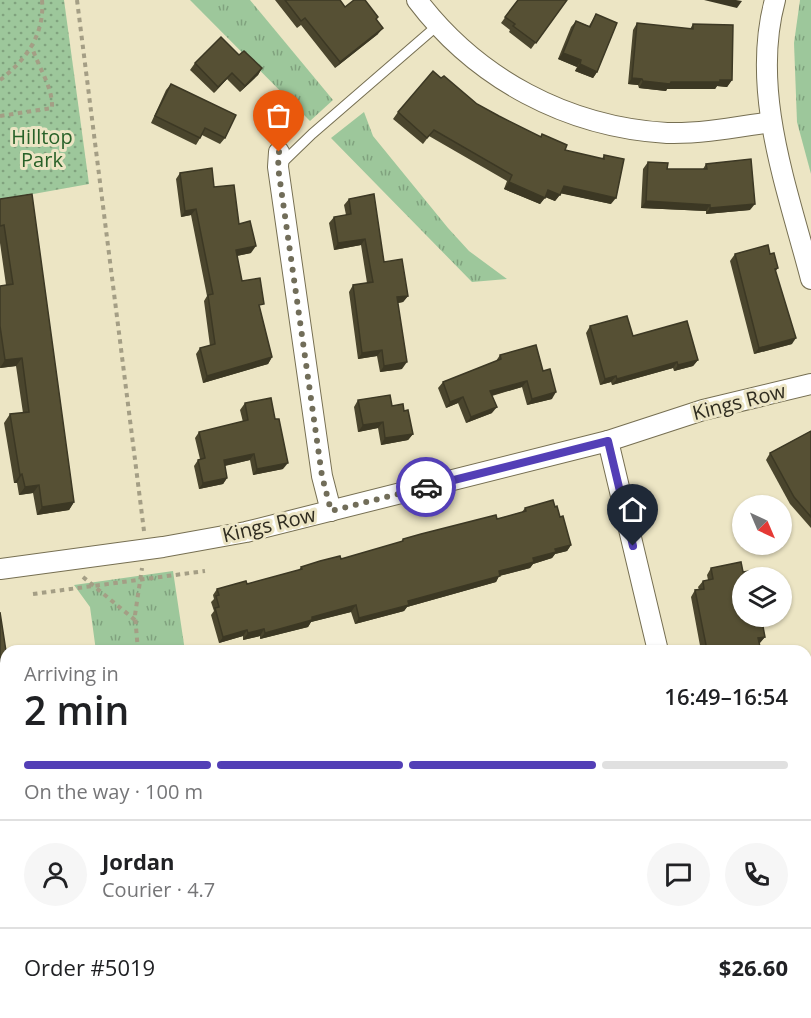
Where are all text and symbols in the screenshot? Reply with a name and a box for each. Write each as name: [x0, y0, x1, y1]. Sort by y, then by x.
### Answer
pin: [253, 90, 304, 152]
icon: bag: [262, 99, 295, 132]
park label: Hilltop Park: [11, 123, 73, 173]
street label: Kings Row: [690, 377, 789, 426]
courier: [396, 457, 456, 517]
icon: car: [410, 471, 443, 504]
pin: [607, 484, 658, 546]
icon: home: [616, 493, 649, 526]
north arrow: [732, 495, 792, 555]
map controls: [732, 495, 792, 627]
street label: Kings Row: [220, 501, 319, 548]
button: layers: [732, 567, 792, 627]
text: Arriving in: [24, 660, 119, 687]
text: 16:49–16:54: [664, 681, 788, 711]
text: 2 min: [24, 683, 129, 736]
text: On the way · 100 m: [24, 778, 203, 805]
button: person: [24, 843, 87, 906]
button: chat: [647, 843, 710, 906]
button: phone: [725, 843, 788, 906]
text: Jordan: [102, 846, 175, 876]
text: Courier · 4.7: [102, 876, 215, 903]
text: Order #5019: [24, 952, 155, 982]
text: $26.60: [719, 952, 788, 982]

